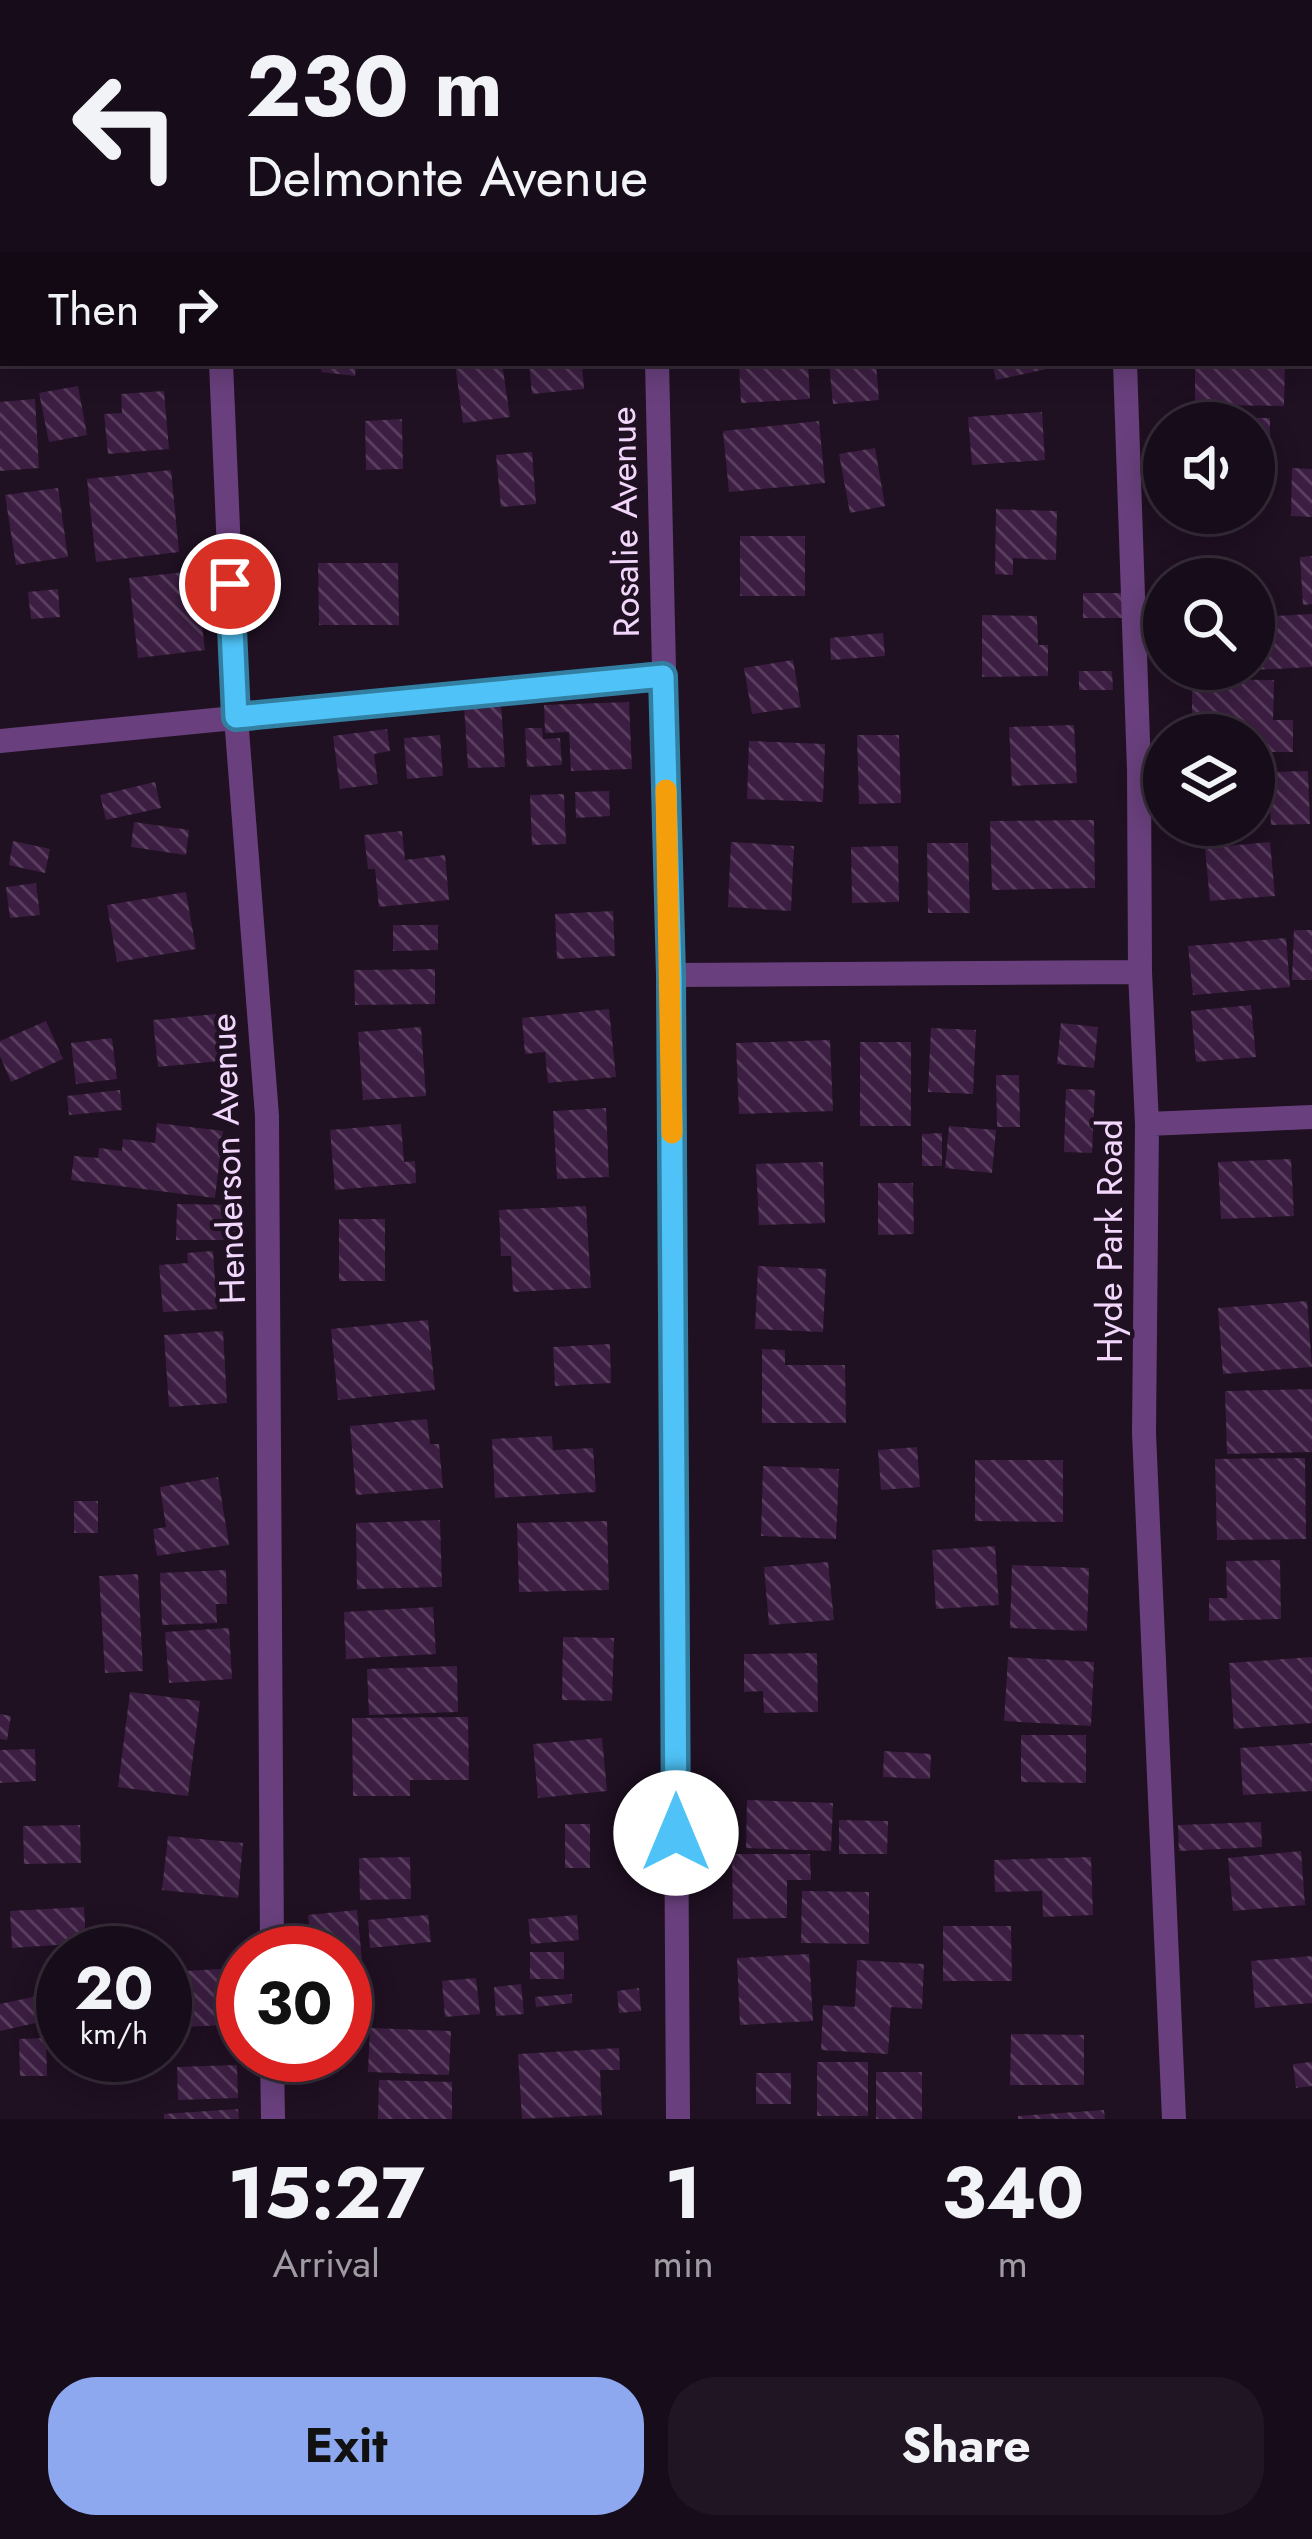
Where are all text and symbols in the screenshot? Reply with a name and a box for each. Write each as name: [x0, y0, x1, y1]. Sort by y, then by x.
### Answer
text: 230 m: [246, 26, 503, 148]
icon: left: [48, 48, 204, 204]
text: Delmonte Avenue: [246, 138, 648, 216]
icon: right: [163, 276, 229, 342]
text: Then: [48, 277, 139, 342]
map controls: [1143, 402, 1275, 846]
button: sound: [1143, 402, 1275, 534]
street label: Rosalie Avenue: [596, 406, 652, 638]
pin: [179, 533, 281, 635]
icon: arrive: [197, 551, 263, 617]
button: search: [1143, 558, 1275, 690]
button: layers: [1143, 714, 1275, 846]
street label: Henderson Avenue: [196, 1013, 258, 1305]
street label: Hyde Park Road: [1083, 1119, 1135, 1363]
position arrow: [613, 1770, 739, 1896]
speed limit sign: 30: [216, 1926, 372, 2082]
text: 20: [74, 1945, 154, 2032]
text: km/h: [80, 2012, 148, 2055]
text: 15:27: [228, 2141, 425, 2245]
text: 1: [665, 2141, 701, 2245]
text: 340: [942, 2141, 1084, 2245]
text: Arrival: [273, 2235, 380, 2292]
text: min: [653, 2235, 714, 2292]
text: m: [998, 2235, 1028, 2292]
button: Exit: [48, 2377, 644, 2515]
button: Share: [668, 2377, 1264, 2515]

